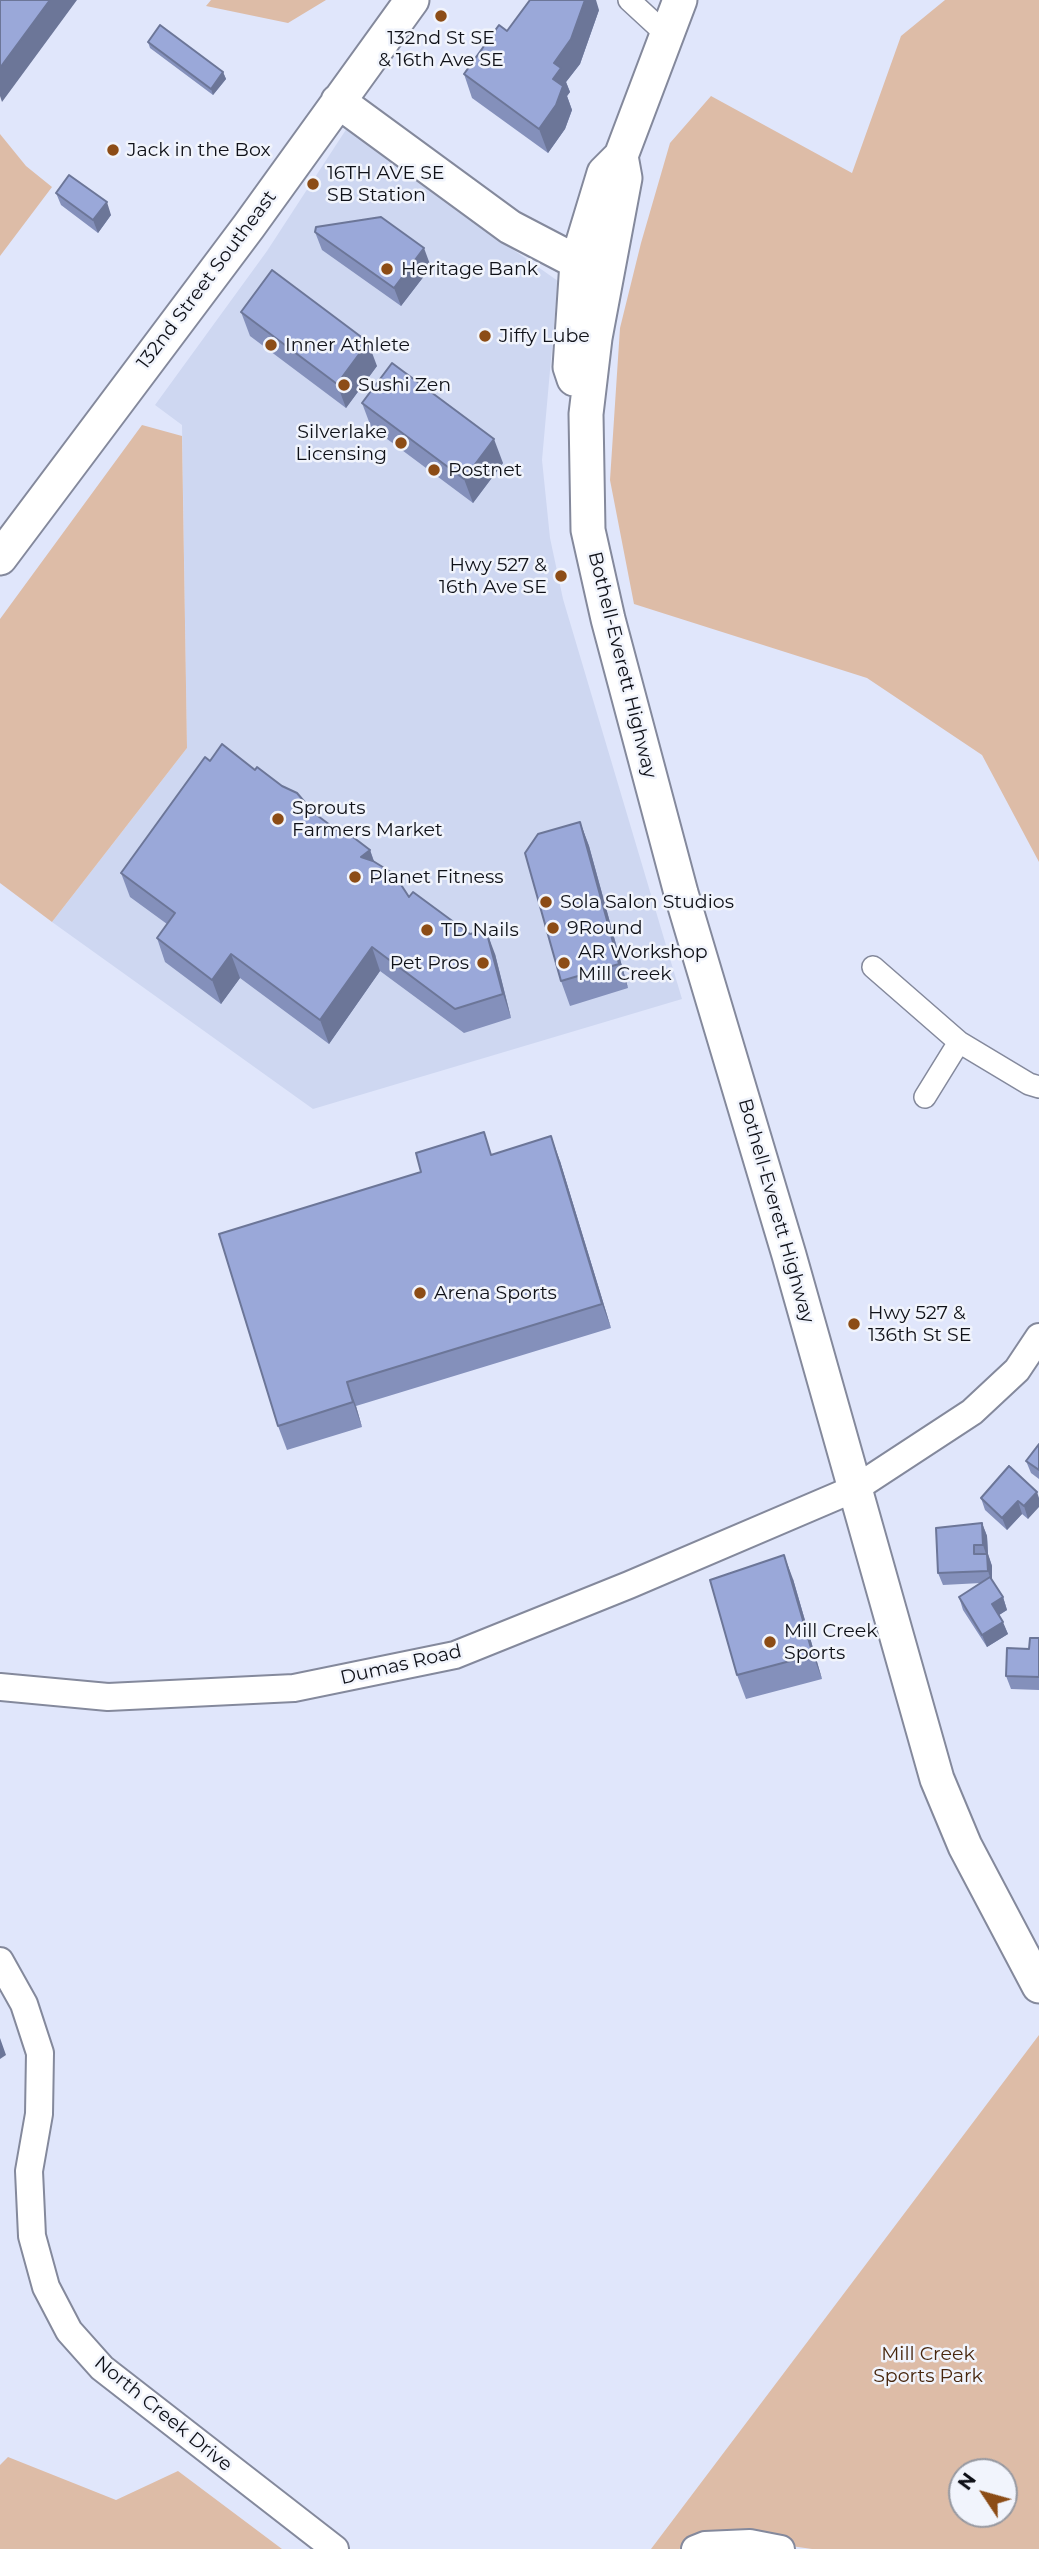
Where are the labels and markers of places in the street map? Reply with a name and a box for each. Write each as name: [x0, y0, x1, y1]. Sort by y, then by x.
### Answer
marker: 132nd St SE & 16th Ave SE: [433, 8, 449, 24]
place label: 132nd St SE & 16th Ave SE: [378, 27, 504, 71]
place label: Jack in the Box: [127, 139, 271, 161]
marker: Jack in the Box: [105, 142, 121, 158]
place label: 16TH AVE SE SB Station: [327, 162, 445, 206]
marker: 16TH AVE SE SB Station: [305, 176, 321, 192]
place label: Heritage Bank: [401, 258, 538, 280]
marker: Heritage Bank: [379, 261, 395, 277]
place label: Jiffy Lube: [499, 325, 590, 347]
marker: Jiffy Lube: [477, 328, 493, 344]
place label: Inner Athlete: [285, 334, 410, 356]
marker: Inner Athlete: [263, 337, 279, 353]
place label: Sushi Zen: [358, 374, 451, 396]
marker: Sushi Zen: [336, 377, 352, 393]
place label: Silverlake Licensing: [296, 421, 387, 465]
marker: Silverlake Licensing: [393, 435, 409, 451]
place label: Postnet: [448, 459, 522, 481]
marker: Postnet: [426, 462, 442, 478]
place label: Hwy 527 & 16th Ave SE: [439, 554, 547, 598]
marker: Hwy 527 & 16th Ave SE: [553, 568, 569, 584]
place label: Sprouts Farmers Market: [292, 797, 443, 841]
marker: Sprouts Farmers Market: [270, 811, 286, 827]
place label: Planet Fitness: [369, 866, 504, 888]
marker: Planet Fitness: [347, 869, 363, 885]
place label: Sola Salon Studios: [560, 891, 734, 913]
marker: Sola Salon Studios: [538, 894, 554, 910]
place label: 9Round: [567, 917, 643, 939]
place label: TD Nails: [441, 919, 519, 941]
marker: 9Round: [545, 920, 561, 936]
marker: TD Nails: [419, 922, 435, 938]
place label: AR Workshop Mill Creek: [578, 941, 708, 985]
place label: Pet Pros: [390, 952, 469, 974]
marker: Pet Pros: [475, 955, 491, 971]
marker: AR Workshop Mill Creek: [556, 955, 572, 971]
place label: Arena Sports: [434, 1282, 557, 1304]
marker: Arena Sports: [412, 1285, 428, 1301]
place label: Hwy 527 & 136th St SE: [868, 1302, 971, 1346]
marker: Hwy 527 & 136th St SE: [846, 1316, 862, 1332]
place label: Mill Creek Sports: [784, 1620, 878, 1664]
marker: Mill Creek Sports: [762, 1634, 778, 1650]

